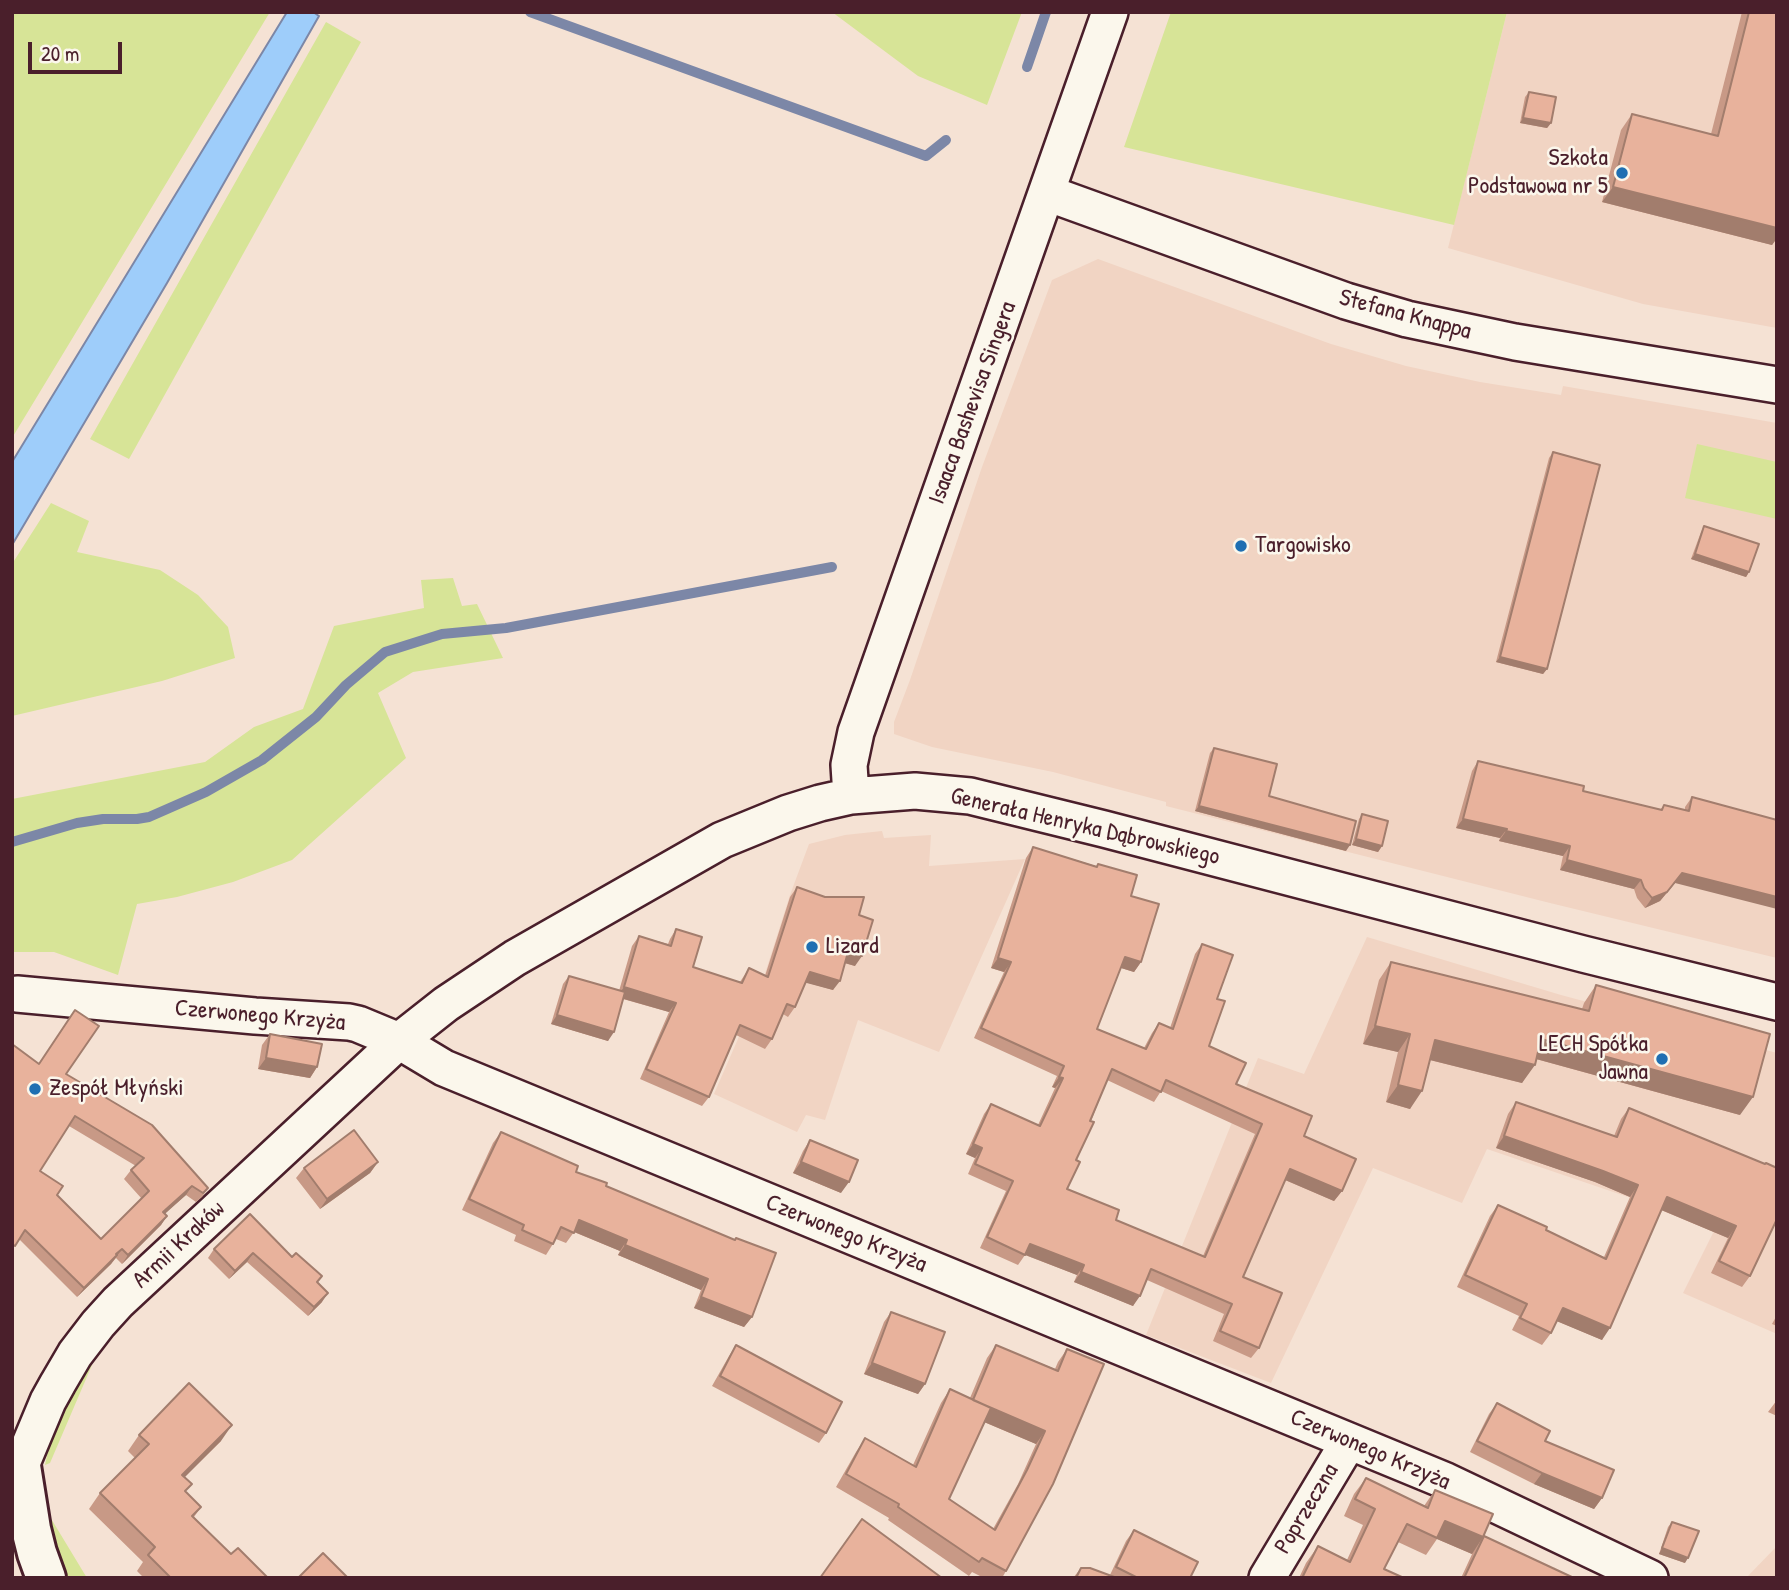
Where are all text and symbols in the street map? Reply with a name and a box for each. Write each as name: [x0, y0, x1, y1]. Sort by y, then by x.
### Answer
scale bar: [32, 28, 126, 72]
text: 20 m: [41, 39, 79, 68]
place label: Szkoła Podstawowa nr 5: [1468, 145, 1608, 201]
marker: Szkoła Podstawowa nr 5: [1614, 165, 1630, 181]
street label: Stefana Knappa: [1336, 284, 1474, 346]
street label: Isaaca Bashevisa Singera: [923, 298, 1023, 508]
place label: Targowisko: [1255, 532, 1351, 560]
marker: Targowisko: [1233, 538, 1249, 554]
street label: Generała Henryka Dąbrowskiego: [948, 782, 1222, 872]
place label: Lizard: [826, 933, 879, 961]
marker: Lizard: [804, 939, 820, 955]
street label: Czerwonego Krzyża: [173, 994, 347, 1038]
place label: LECH Spółka Jawna: [1539, 1031, 1648, 1087]
marker: LECH Spółka Jawna: [1654, 1051, 1670, 1067]
place label: Zespół Młyński: [49, 1075, 184, 1103]
marker: Zespół Młyński: [27, 1081, 43, 1097]
street label: Czerwonego Krzyża: [761, 1189, 931, 1279]
street label: Armii Kraków: [127, 1195, 231, 1295]
street label: Czerwonego Krzyża: [1286, 1403, 1454, 1497]
street label: Poprzeczna: [1269, 1459, 1345, 1559]

